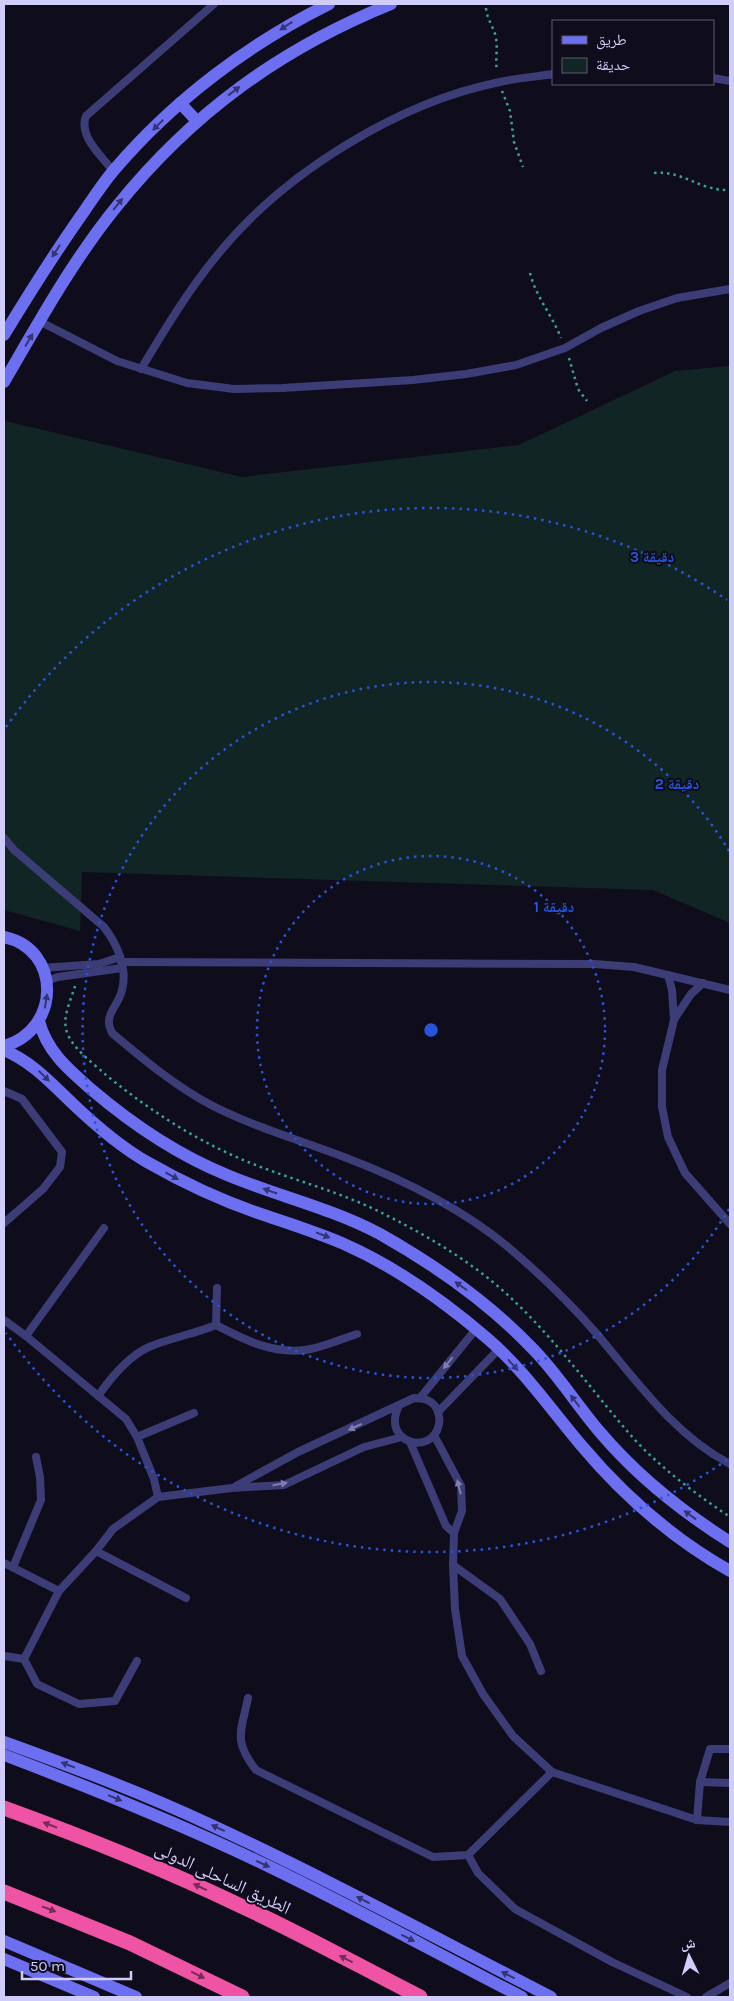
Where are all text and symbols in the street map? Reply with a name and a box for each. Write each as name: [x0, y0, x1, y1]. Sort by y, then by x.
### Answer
legend: [552, 20, 714, 85]
one-way arrow: [279, 21, 293, 31]
text: طريق: [596, 31, 627, 50]
text: حديقة: [596, 56, 631, 74]
one-way arrow: [227, 86, 241, 96]
one-way arrow: [152, 119, 164, 131]
one-way arrow: [113, 198, 124, 211]
one-way arrow: [52, 245, 61, 258]
one-way arrow: [24, 333, 33, 346]
text: 3 دقيقة: [630, 548, 674, 566]
text: 2 دقيقة: [655, 775, 699, 793]
text: 1 دقيقة: [534, 898, 574, 916]
one-way arrow: [42, 992, 50, 1008]
centre of rings: [422, 1021, 440, 1039]
one-way arrow: [38, 1070, 50, 1082]
one-way arrow: [165, 1171, 179, 1180]
one-way arrow: [262, 1187, 277, 1195]
one-way arrow: [316, 1232, 330, 1240]
one-way arrow: [454, 1281, 468, 1291]
one-way arrow: [443, 1357, 454, 1370]
one-way arrow: [507, 1359, 519, 1371]
one-way arrow: [570, 1395, 581, 1408]
one-way arrow: [348, 1423, 362, 1431]
one-way arrow: [273, 1479, 289, 1487]
one-way arrow: [455, 1479, 463, 1494]
one-way arrow: [683, 1510, 697, 1520]
one-way arrow: [60, 1761, 75, 1769]
one-way arrow: [108, 1794, 123, 1802]
one-way arrow: [42, 1821, 57, 1829]
one-way arrow: [211, 1824, 225, 1832]
street label: الطريق الساحلى الدولى: [152, 1837, 294, 1919]
one-way arrow: [256, 1860, 270, 1868]
one-way arrow: [193, 1882, 207, 1890]
one-way arrow: [356, 1896, 371, 1904]
one-way arrow: [42, 1905, 57, 1913]
north arrow: [664, 1931, 714, 1981]
one-way arrow: [401, 1934, 415, 1942]
text: ش: [680, 1934, 696, 1953]
scale bar: [22, 1948, 131, 1980]
one-way arrow: [338, 1955, 353, 1963]
text: 50 m: [30, 1957, 65, 1975]
one-way arrow: [191, 1971, 205, 1979]
one-way arrow: [501, 1971, 515, 1979]

